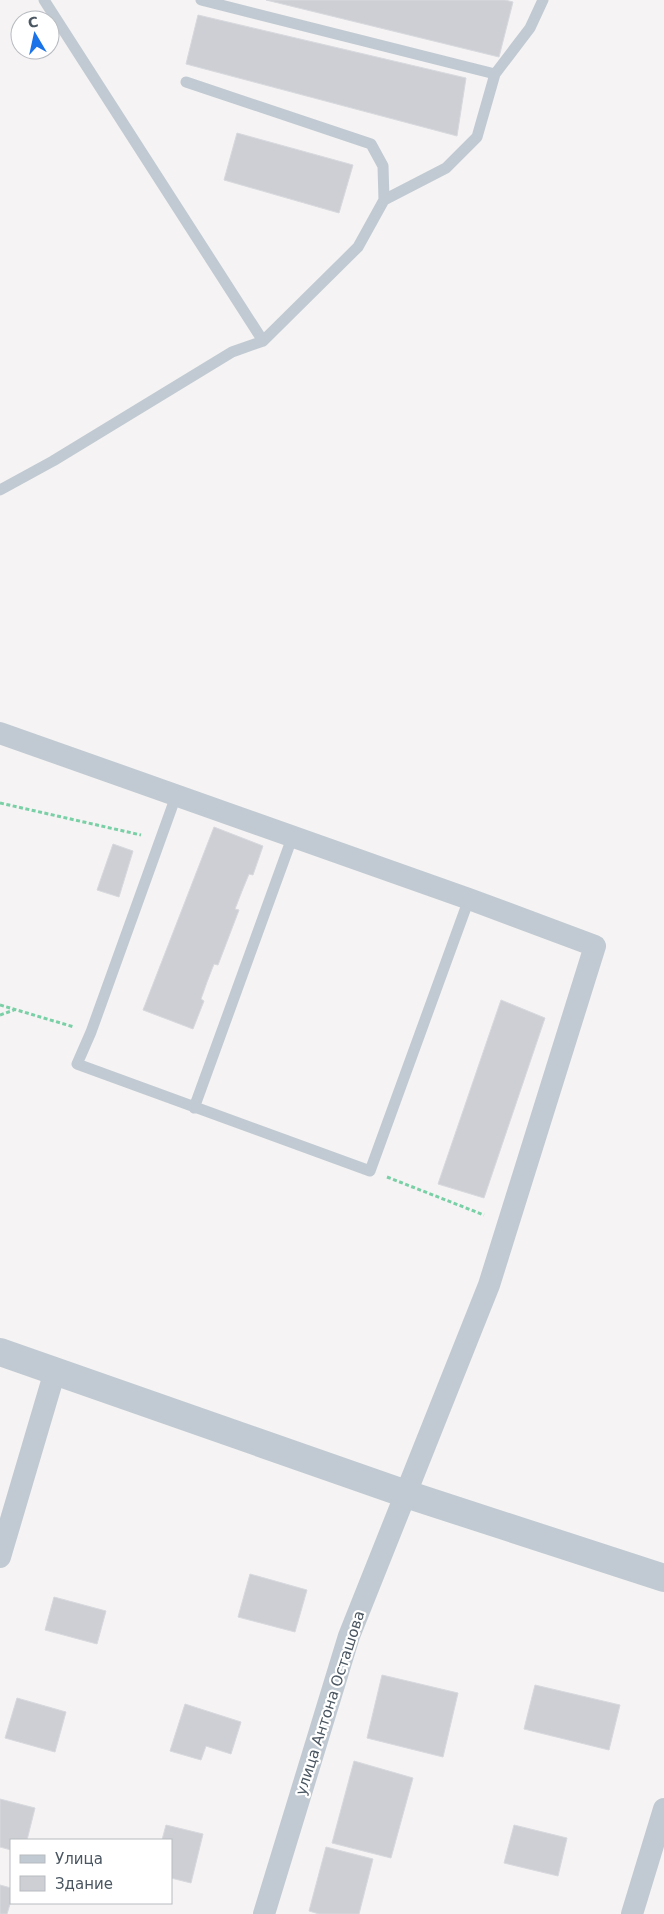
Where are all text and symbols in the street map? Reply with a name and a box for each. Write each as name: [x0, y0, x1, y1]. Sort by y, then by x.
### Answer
north arrow: [10, 10, 60, 60]
text: С: [27, 13, 39, 31]
street label: улица Антона Осташова: [292, 1608, 368, 1798]
legend: [10, 1839, 172, 1904]
text: Улица: [55, 1850, 103, 1868]
text: Здание: [55, 1875, 113, 1893]

